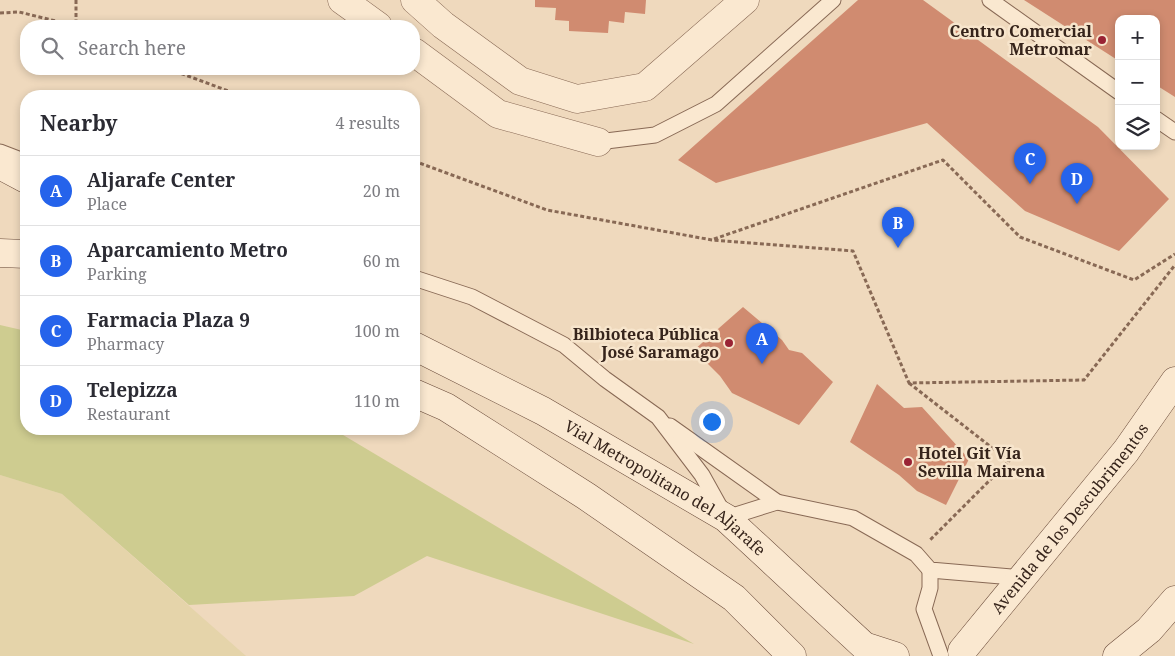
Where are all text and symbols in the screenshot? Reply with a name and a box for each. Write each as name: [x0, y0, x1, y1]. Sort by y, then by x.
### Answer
map controls: [1115, 15, 1160, 150]
button: +: [1115, 15, 1160, 60]
search box: [20, 20, 420, 75]
place label: Centro Comercial Metromar: [950, 20, 1093, 60]
icon: search: [38, 34, 66, 62]
marker: Centro Comercial Metromar: [1096, 34, 1108, 46]
text: Search here: [78, 35, 186, 61]
button: −: [1115, 60, 1160, 105]
button: layers: [1115, 105, 1160, 150]
text: Nearby: [40, 109, 118, 137]
text: 4 results: [336, 112, 400, 134]
pin: C: [1014, 143, 1046, 184]
pin: D: [1061, 163, 1093, 204]
text: Aljarafe Center: [87, 167, 235, 193]
text: A: [50, 180, 62, 202]
text: 20 m: [363, 180, 400, 202]
text: Place: [87, 193, 127, 215]
pin: B: [882, 207, 914, 248]
text: Aparcamiento Metro: [87, 237, 288, 263]
text: B: [51, 250, 61, 272]
text: 60 m: [363, 250, 400, 272]
text: Parking: [87, 263, 147, 285]
text: Farmacia Plaza 9: [87, 307, 250, 333]
text: C: [51, 320, 61, 342]
text: 100 m: [354, 320, 400, 342]
place label: Bilbioteca Pública José Saramago: [573, 323, 719, 363]
pin: A: [746, 323, 778, 364]
text: Pharmacy: [87, 333, 164, 355]
marker: Bilbioteca Pública José Saramago: [723, 337, 735, 349]
text: Telepizza: [87, 377, 178, 403]
text: D: [50, 390, 62, 412]
text: 110 m: [354, 390, 400, 412]
text: Restaurant: [87, 403, 170, 425]
your location: [699, 409, 725, 435]
street label: Vial Metropolitano del Aljarafe: [560, 415, 771, 560]
street label: Avenida de los Descubrimentos: [986, 419, 1153, 618]
place label: Hotel Git Vía Sevilla Mairena: [918, 442, 1045, 482]
marker: Hotel Git Vía Sevilla Mairena: [902, 456, 914, 468]

